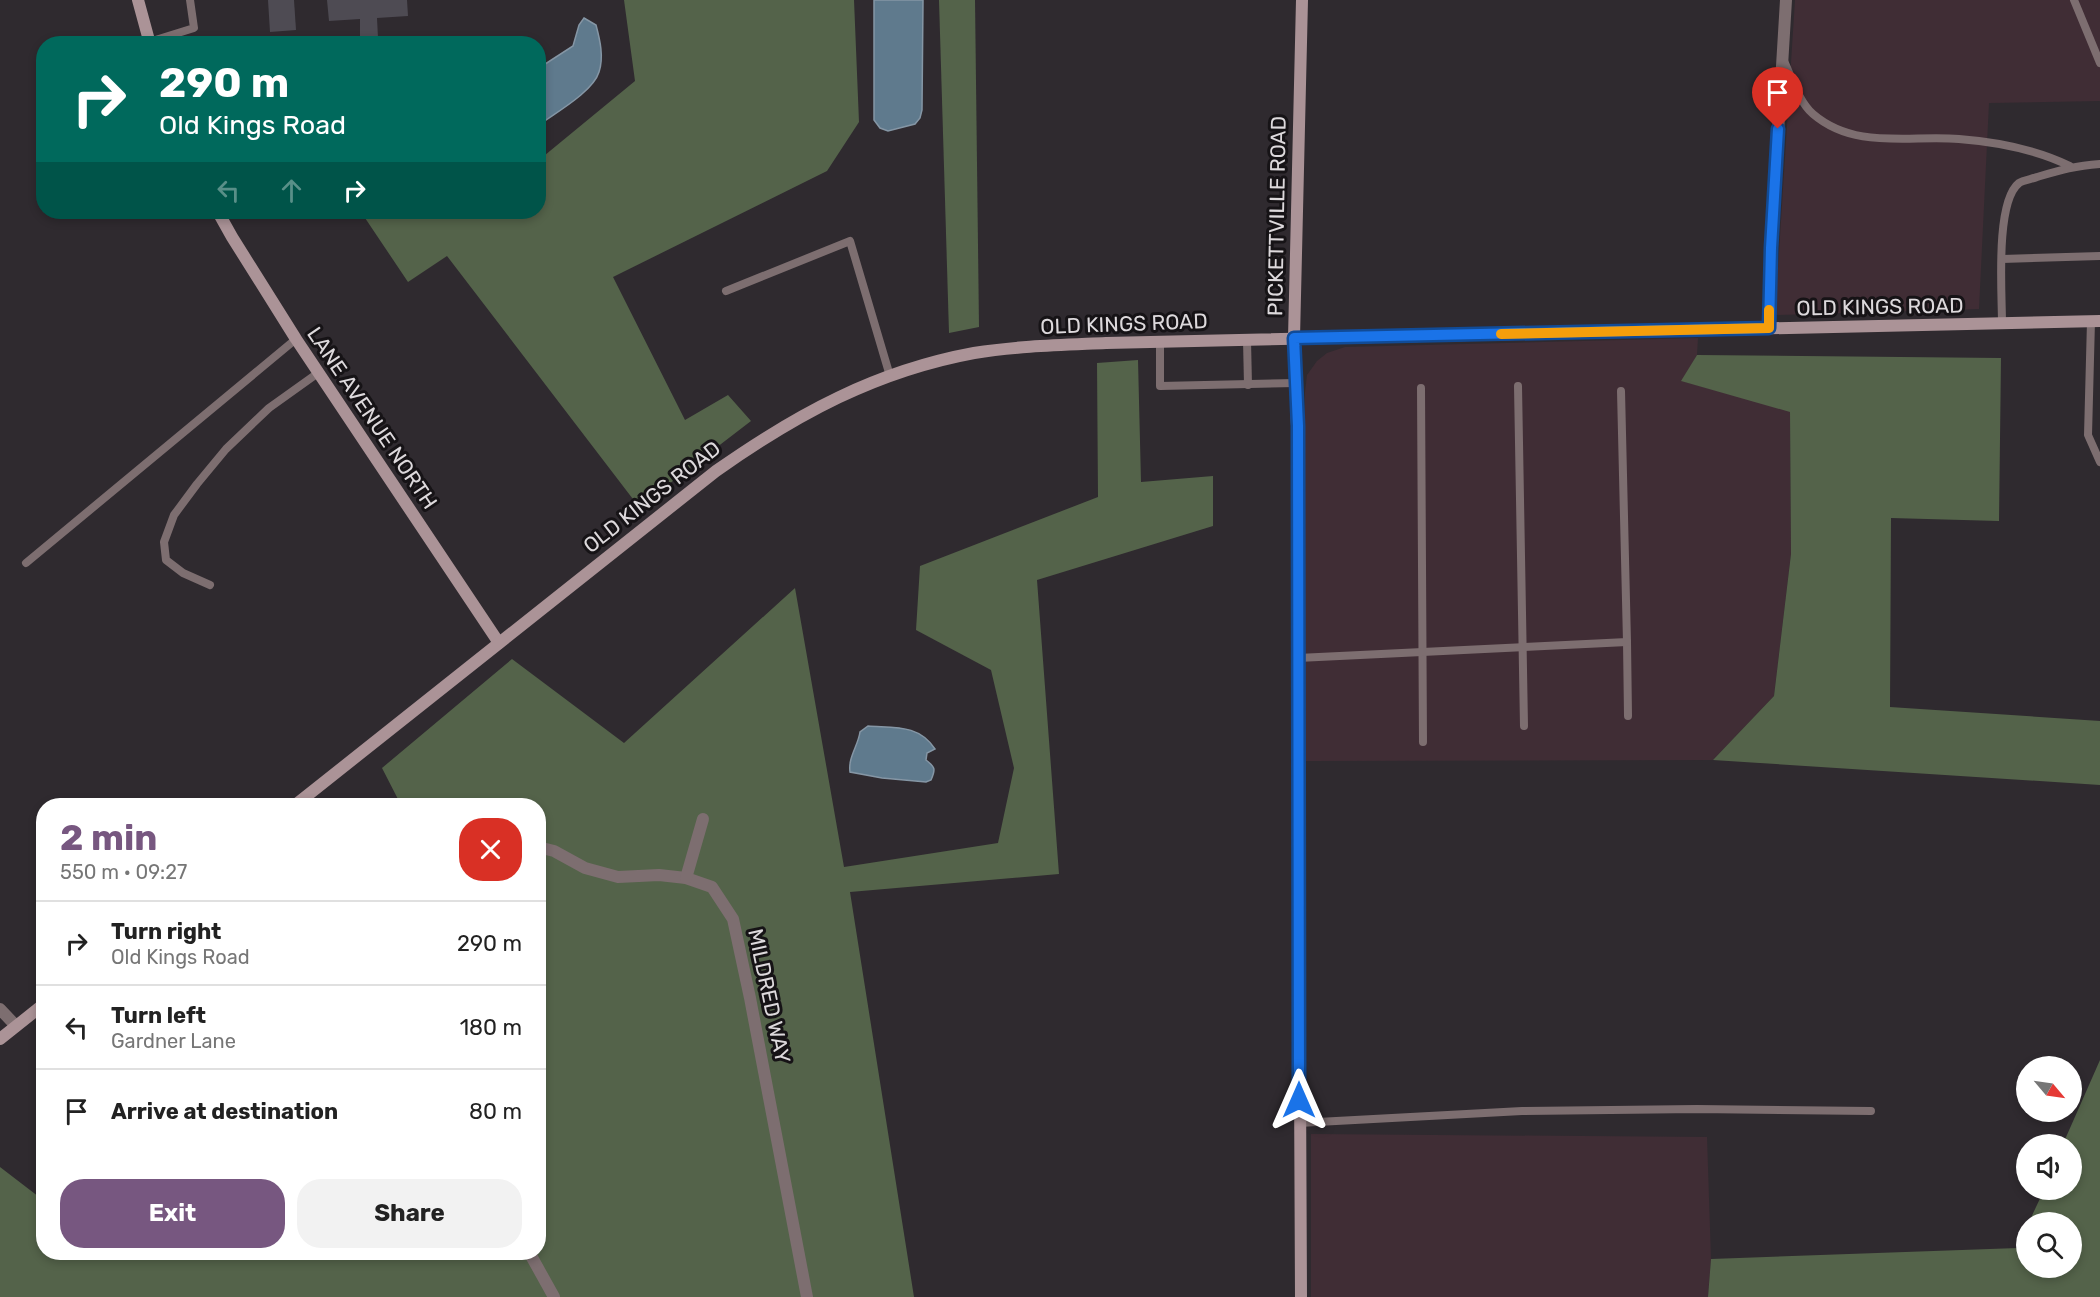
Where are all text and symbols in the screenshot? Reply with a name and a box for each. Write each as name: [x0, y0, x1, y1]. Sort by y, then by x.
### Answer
text: 290 m: [159, 58, 289, 108]
icon: right: [60, 60, 138, 138]
pin: [1752, 67, 1803, 129]
icon: arrive: [1761, 76, 1794, 109]
text: Old Kings Road: [159, 109, 346, 141]
street label: PICKETTVILLE ROAD: [1262, 116, 1291, 316]
icon: left: [212, 174, 245, 207]
icon: ahead: [275, 174, 308, 207]
icon: right: [338, 174, 371, 207]
street label: OLD KINGS ROAD: [1796, 293, 1964, 320]
street label: OLD KINGS ROAD: [1040, 308, 1208, 339]
street label: LANE AVENUE NORTH: [302, 322, 443, 513]
street label: OLD KINGS ROAD: [578, 435, 725, 558]
text: 2 min: [60, 816, 158, 859]
button: close: [459, 818, 522, 881]
text: 550 m · 09:27: [60, 860, 187, 884]
text: Turn right: [111, 918, 221, 945]
street label: MILDRED WAY: [743, 926, 796, 1065]
icon: right: [60, 927, 93, 960]
text: 290 m: [457, 930, 522, 957]
text: Old Kings Road: [111, 945, 250, 969]
text: Turn left: [111, 1002, 206, 1029]
icon: left: [60, 1011, 93, 1044]
text: 180 m: [460, 1014, 522, 1041]
text: Gardner Lane: [111, 1029, 236, 1053]
north arrow: [2016, 1056, 2082, 1122]
map controls: [2016, 1056, 2082, 1278]
position arrow: [1267, 1068, 1331, 1132]
icon: arrive: [60, 1095, 93, 1128]
text: Arrive at destination: [111, 1098, 338, 1125]
text: 80 m: [469, 1098, 522, 1125]
button: sound: [2016, 1134, 2082, 1200]
button: Exit: [60, 1179, 285, 1248]
button: Share: [297, 1179, 522, 1248]
button: search: [2016, 1212, 2082, 1278]

